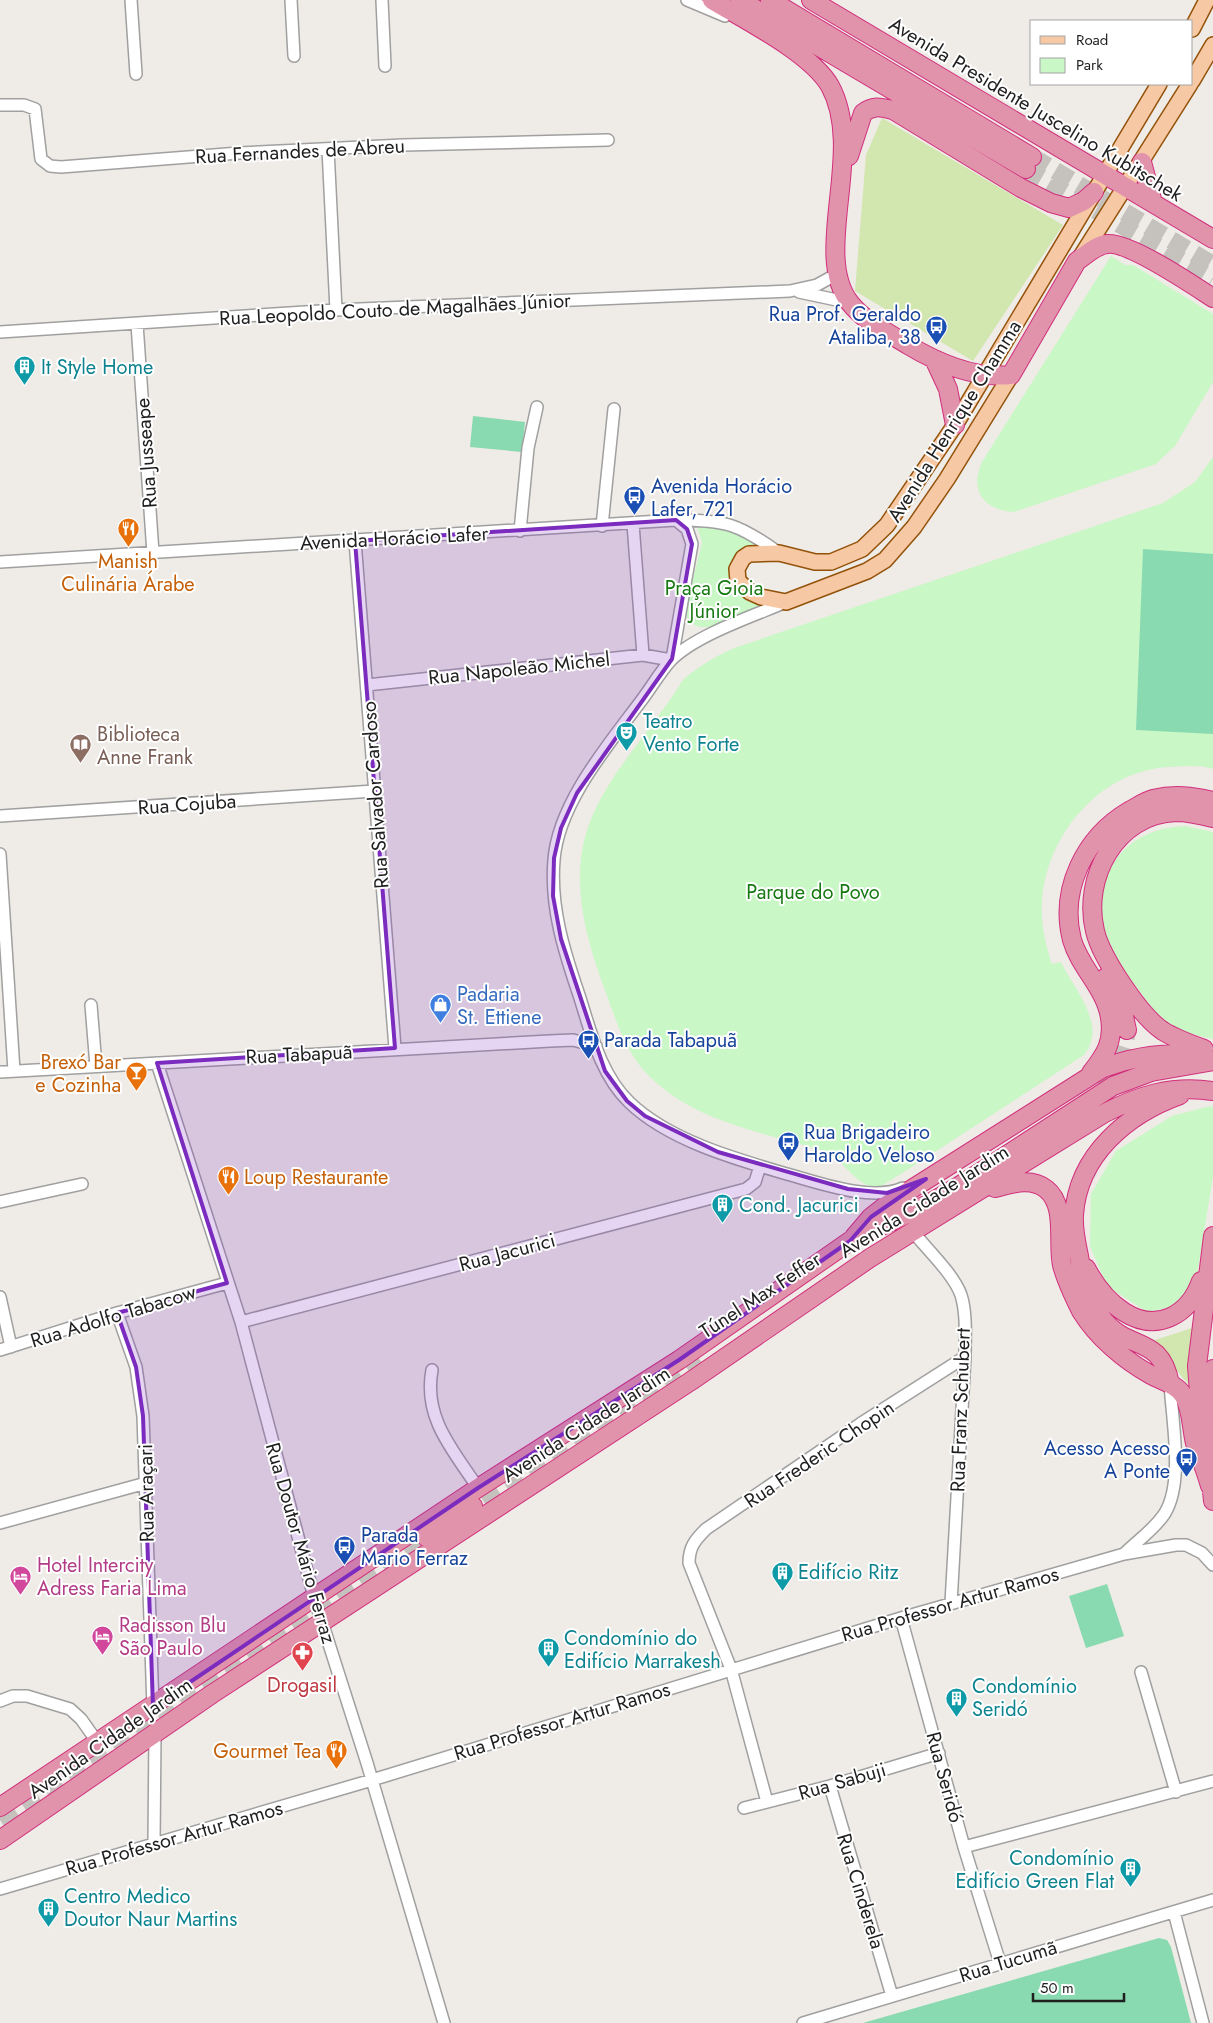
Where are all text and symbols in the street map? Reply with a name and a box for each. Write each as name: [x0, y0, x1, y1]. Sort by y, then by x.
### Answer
street label: Avenida Presidente Juscelino Kubitschek: [883, 10, 1188, 209]
legend: [1030, 20, 1193, 85]
text: Road: [1076, 29, 1108, 51]
text: Park: [1076, 54, 1103, 76]
street label: Rua Fernandes de Abreu: [194, 132, 406, 171]
street label: Rua Leopoldo Couto de Magalhães Júnior: [218, 286, 572, 333]
place label: Rua Prof. Geraldo Ataliba, 38: [769, 300, 921, 352]
street label: Avenida Henrique Chamma: [880, 314, 1029, 528]
bus stop icon: Rua Prof. Geraldo Ataliba, 38: [925, 314, 949, 345]
place label: It Style Home: [41, 353, 153, 382]
building icon: It Style Home: [13, 355, 37, 386]
street label: Rua Jusseape: [128, 397, 165, 509]
place label: Avenida Horácio Lafer, 721: [651, 472, 792, 524]
bus stop icon: Avenida Horácio Lafer, 721: [623, 485, 647, 516]
restaurant icon: Manish Culinária Árabe: [116, 517, 140, 548]
street label: Avenida Horácio Lafer: [299, 519, 489, 558]
place label: Manish Culinária Árabe: [61, 547, 195, 599]
park label: Praça Gioia Júnior: [665, 574, 763, 626]
street label: Rua Napoleão Michel: [427, 645, 611, 692]
street label: Rua Salvador Cardoso: [354, 700, 397, 890]
place label: Teatro Vento Forte: [643, 707, 739, 759]
place label: Biblioteca Anne Frank: [97, 720, 193, 772]
theatre icon: Teatro Vento Forte: [615, 721, 639, 752]
library icon: Biblioteca Anne Frank: [69, 733, 93, 764]
street label: Rua Cojuba: [137, 787, 237, 822]
park label: Parque do Povo: [746, 878, 880, 907]
place label: Padaria St. Ettiene: [457, 980, 542, 1032]
shop icon: Padaria St. Ettiene: [429, 993, 453, 1024]
place label: Parada Tabapuã: [604, 1026, 737, 1055]
bus stop icon: Parada Tabapuã: [576, 1028, 600, 1059]
street label: Rua Tabapuã: [245, 1037, 353, 1072]
place label: Brexó Bar e Cozinha: [35, 1048, 121, 1100]
bar icon: Brexó Bar e Cozinha: [125, 1061, 149, 1092]
place label: Rua Brigadeiro Haroldo Veloso: [804, 1118, 935, 1170]
bus stop icon: Rua Brigadeiro Haroldo Veloso: [776, 1131, 800, 1162]
street label: Avenida Cidade Jardim: [834, 1138, 1015, 1265]
place label: Loup Restaurante: [244, 1163, 388, 1192]
restaurant icon: Loup Restaurante: [216, 1165, 240, 1196]
place label: Cond. Jacurici: [739, 1191, 859, 1220]
building icon: Cond. Jacurici: [711, 1193, 735, 1224]
street label: Rua Jacurici: [456, 1226, 559, 1279]
street label: Túnel Max Feffer: [694, 1245, 827, 1346]
street label: Rua Adolfo Tabacow: [27, 1277, 200, 1355]
street label: Rua Franz Schubert: [943, 1327, 978, 1492]
street label: Avenida Cidade Jardim: [497, 1359, 676, 1490]
street label: Rua Frederic Chopin: [738, 1393, 900, 1515]
place label: Acesso Acesso A Ponte: [1044, 1434, 1170, 1486]
street label: Rua Doutor Mário Ferraz: [258, 1439, 343, 1647]
street label: Rua Araçari: [131, 1444, 162, 1542]
bus stop icon: Acesso Acesso A Ponte: [1174, 1447, 1198, 1478]
place label: Parada Mario Ferraz: [361, 1521, 468, 1573]
bus stop icon: Parada Mario Ferraz: [333, 1535, 357, 1566]
place label: Hotel Intercity Adress Faria Lima: [37, 1551, 187, 1603]
place label: Edifício Ritz: [798, 1558, 899, 1587]
building icon: Edifício Ritz: [770, 1560, 794, 1591]
street label: Rua Professor Artur Ramos: [838, 1560, 1062, 1649]
hotel icon: Hotel Intercity Adress Faria Lima: [9, 1565, 33, 1596]
place label: Radisson Blu São Paulo: [119, 1611, 226, 1663]
place label: Condomínio do Edifício Marrakesh: [564, 1624, 721, 1676]
hotel icon: Radisson Blu São Paulo: [91, 1625, 115, 1656]
building icon: Condomínio do Edifício Marrakesh: [536, 1637, 560, 1668]
pharmacy icon: Drogasil: [290, 1641, 314, 1672]
street label: Avenida Cidade Jardim: [22, 1671, 198, 1806]
place label: Drogasil: [267, 1671, 337, 1700]
place label: Condomínio Seridó: [972, 1672, 1077, 1724]
street label: Rua Professor Artur Ramos: [450, 1675, 674, 1768]
building icon: Condomínio Seridó: [944, 1686, 968, 1717]
street label: Rua Seridó: [918, 1728, 971, 1826]
place label: Gourmet Tea: [213, 1737, 321, 1766]
restaurant icon: Gourmet Tea: [325, 1739, 349, 1770]
street label: Rua Sabuji: [795, 1755, 889, 1808]
street label: Rua Professor Artur Ramos: [62, 1794, 286, 1883]
street label: Rua Cinderela: [829, 1830, 892, 1953]
place label: Condomínio Edifício Green Flat: [956, 1844, 1114, 1896]
building icon: Condomínio Edifício Green Flat: [1118, 1857, 1142, 1888]
place label: Centro Medico Doutor Naur Martins: [64, 1882, 237, 1934]
building icon: Centro Medico Doutor Naur Martins: [36, 1896, 60, 1927]
street label: Rua Tucumã: [956, 1933, 1061, 1990]
scale bar: [1033, 1970, 1124, 2002]
text: 50 m: [1040, 1977, 1074, 1999]

